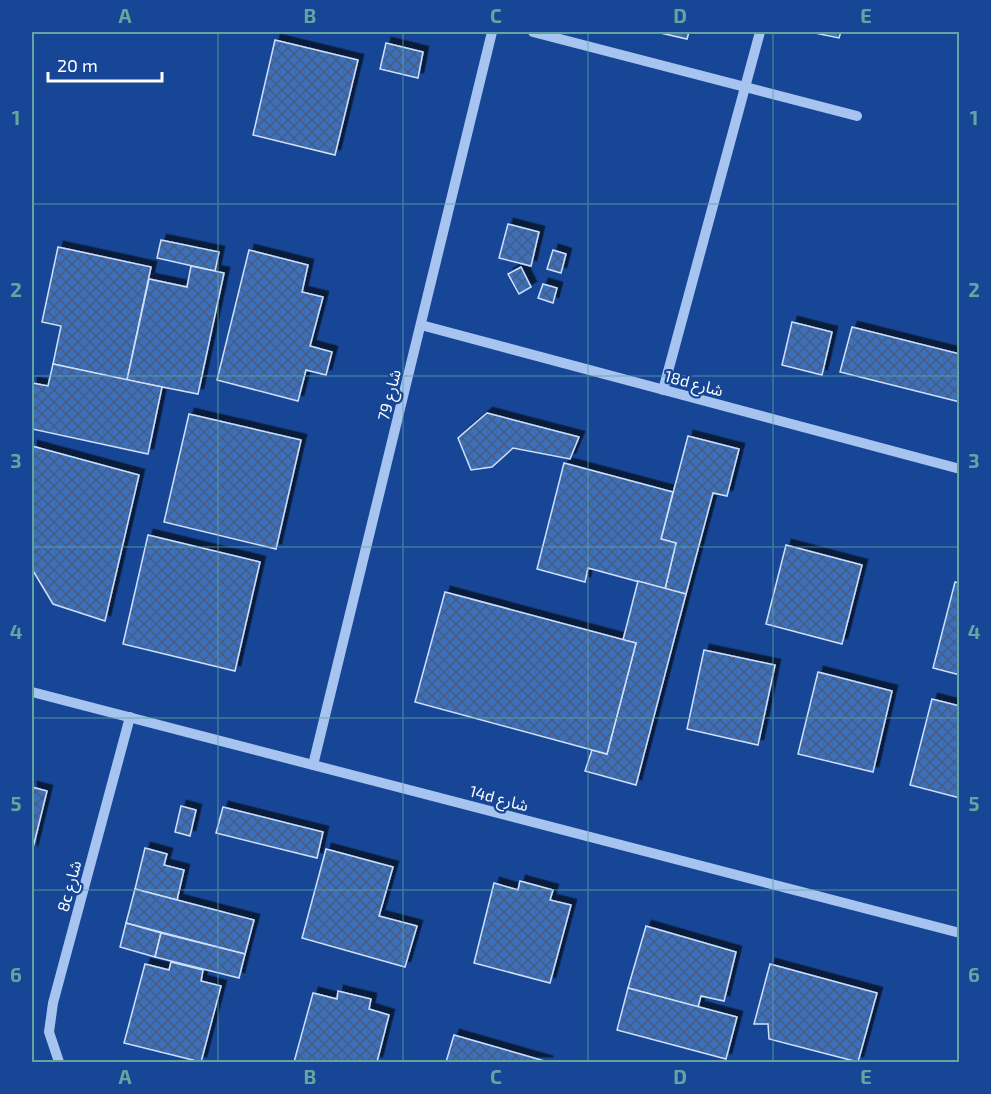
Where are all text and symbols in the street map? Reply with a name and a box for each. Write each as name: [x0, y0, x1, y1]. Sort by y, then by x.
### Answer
text: A: [118, 3, 132, 27]
text: B: [304, 3, 316, 27]
text: C: [490, 3, 502, 27]
text: D: [673, 3, 687, 27]
text: E: [860, 3, 872, 27]
scale bar: [48, 45, 162, 83]
text: 20 m: [57, 54, 98, 76]
text: 1: [12, 105, 20, 129]
text: 1: [970, 105, 978, 129]
text: 2: [10, 277, 22, 301]
text: 2: [968, 277, 980, 301]
street label: 18d شارع: [662, 366, 726, 403]
street label: شارع 79: [373, 367, 408, 423]
text: 3: [10, 448, 22, 472]
text: 3: [968, 448, 980, 472]
text: 4: [10, 619, 23, 643]
text: 4: [968, 619, 981, 643]
street label: 14d شارع: [467, 781, 531, 818]
text: 5: [10, 791, 22, 815]
text: 5: [968, 791, 980, 815]
street label: 8c شارع: [53, 858, 88, 915]
text: 6: [10, 962, 22, 986]
text: 6: [968, 962, 980, 986]
text: A: [118, 1064, 132, 1088]
text: B: [304, 1064, 316, 1088]
text: C: [490, 1064, 502, 1088]
text: D: [673, 1064, 687, 1088]
text: E: [860, 1064, 872, 1088]

